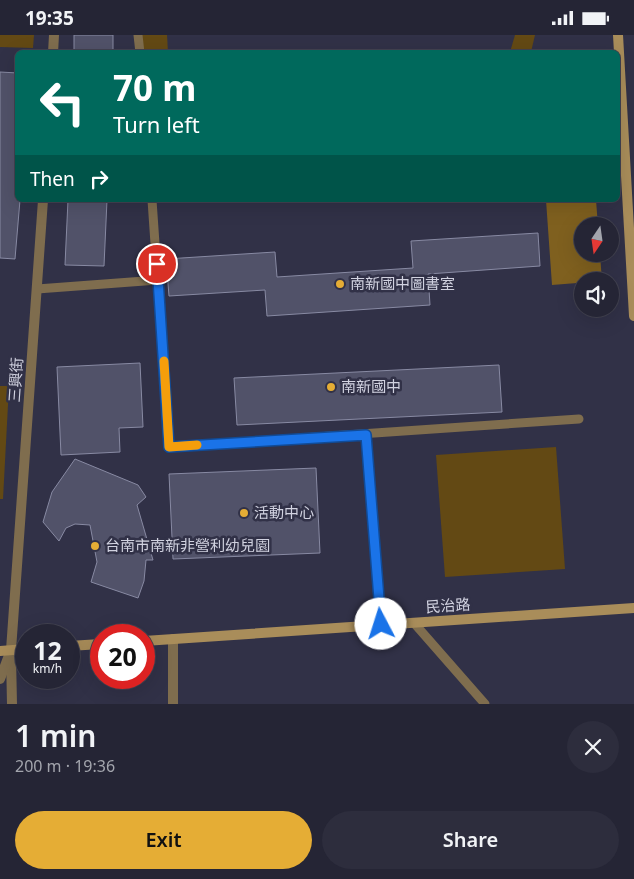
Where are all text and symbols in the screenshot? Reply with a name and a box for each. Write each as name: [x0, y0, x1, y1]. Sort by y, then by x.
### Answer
text: 19:35: [25, 5, 74, 31]
text: 70 m: [113, 64, 196, 111]
icon: left: [30, 70, 95, 135]
text: Turn left: [113, 109, 200, 139]
icon: right: [85, 165, 113, 193]
text: Then: [30, 166, 75, 192]
north arrow: [574, 217, 619, 263]
map controls: [574, 217, 619, 317]
pin: [136, 243, 178, 285]
icon: arrive: [143, 250, 171, 278]
button: sound: [574, 272, 619, 317]
place label: 南新國中圖書室: [350, 273, 455, 293]
marker: 南新國中圖書室: [334, 278, 346, 290]
street label: 三興街: [3, 357, 27, 403]
place label: 南新國中: [341, 376, 401, 396]
marker: 南新國中: [325, 381, 337, 393]
place label: 活動中心: [254, 502, 314, 522]
marker: 活動中心: [238, 507, 250, 519]
place label: 台南市南新非營利幼兒園: [105, 535, 270, 555]
marker: 台南市南新非營利幼兒園: [89, 540, 101, 552]
street label: 民治路: [425, 593, 471, 617]
position arrow: [354, 597, 406, 649]
speed limit sign: 20: [90, 624, 155, 689]
text: 12: [33, 633, 62, 667]
text: km/h: [33, 660, 62, 677]
text: 1 min: [15, 715, 96, 756]
button: close: [567, 721, 619, 773]
text: 200 m · 19:36: [15, 755, 115, 777]
button: Exit: [15, 811, 312, 869]
button: Share: [322, 811, 619, 869]

